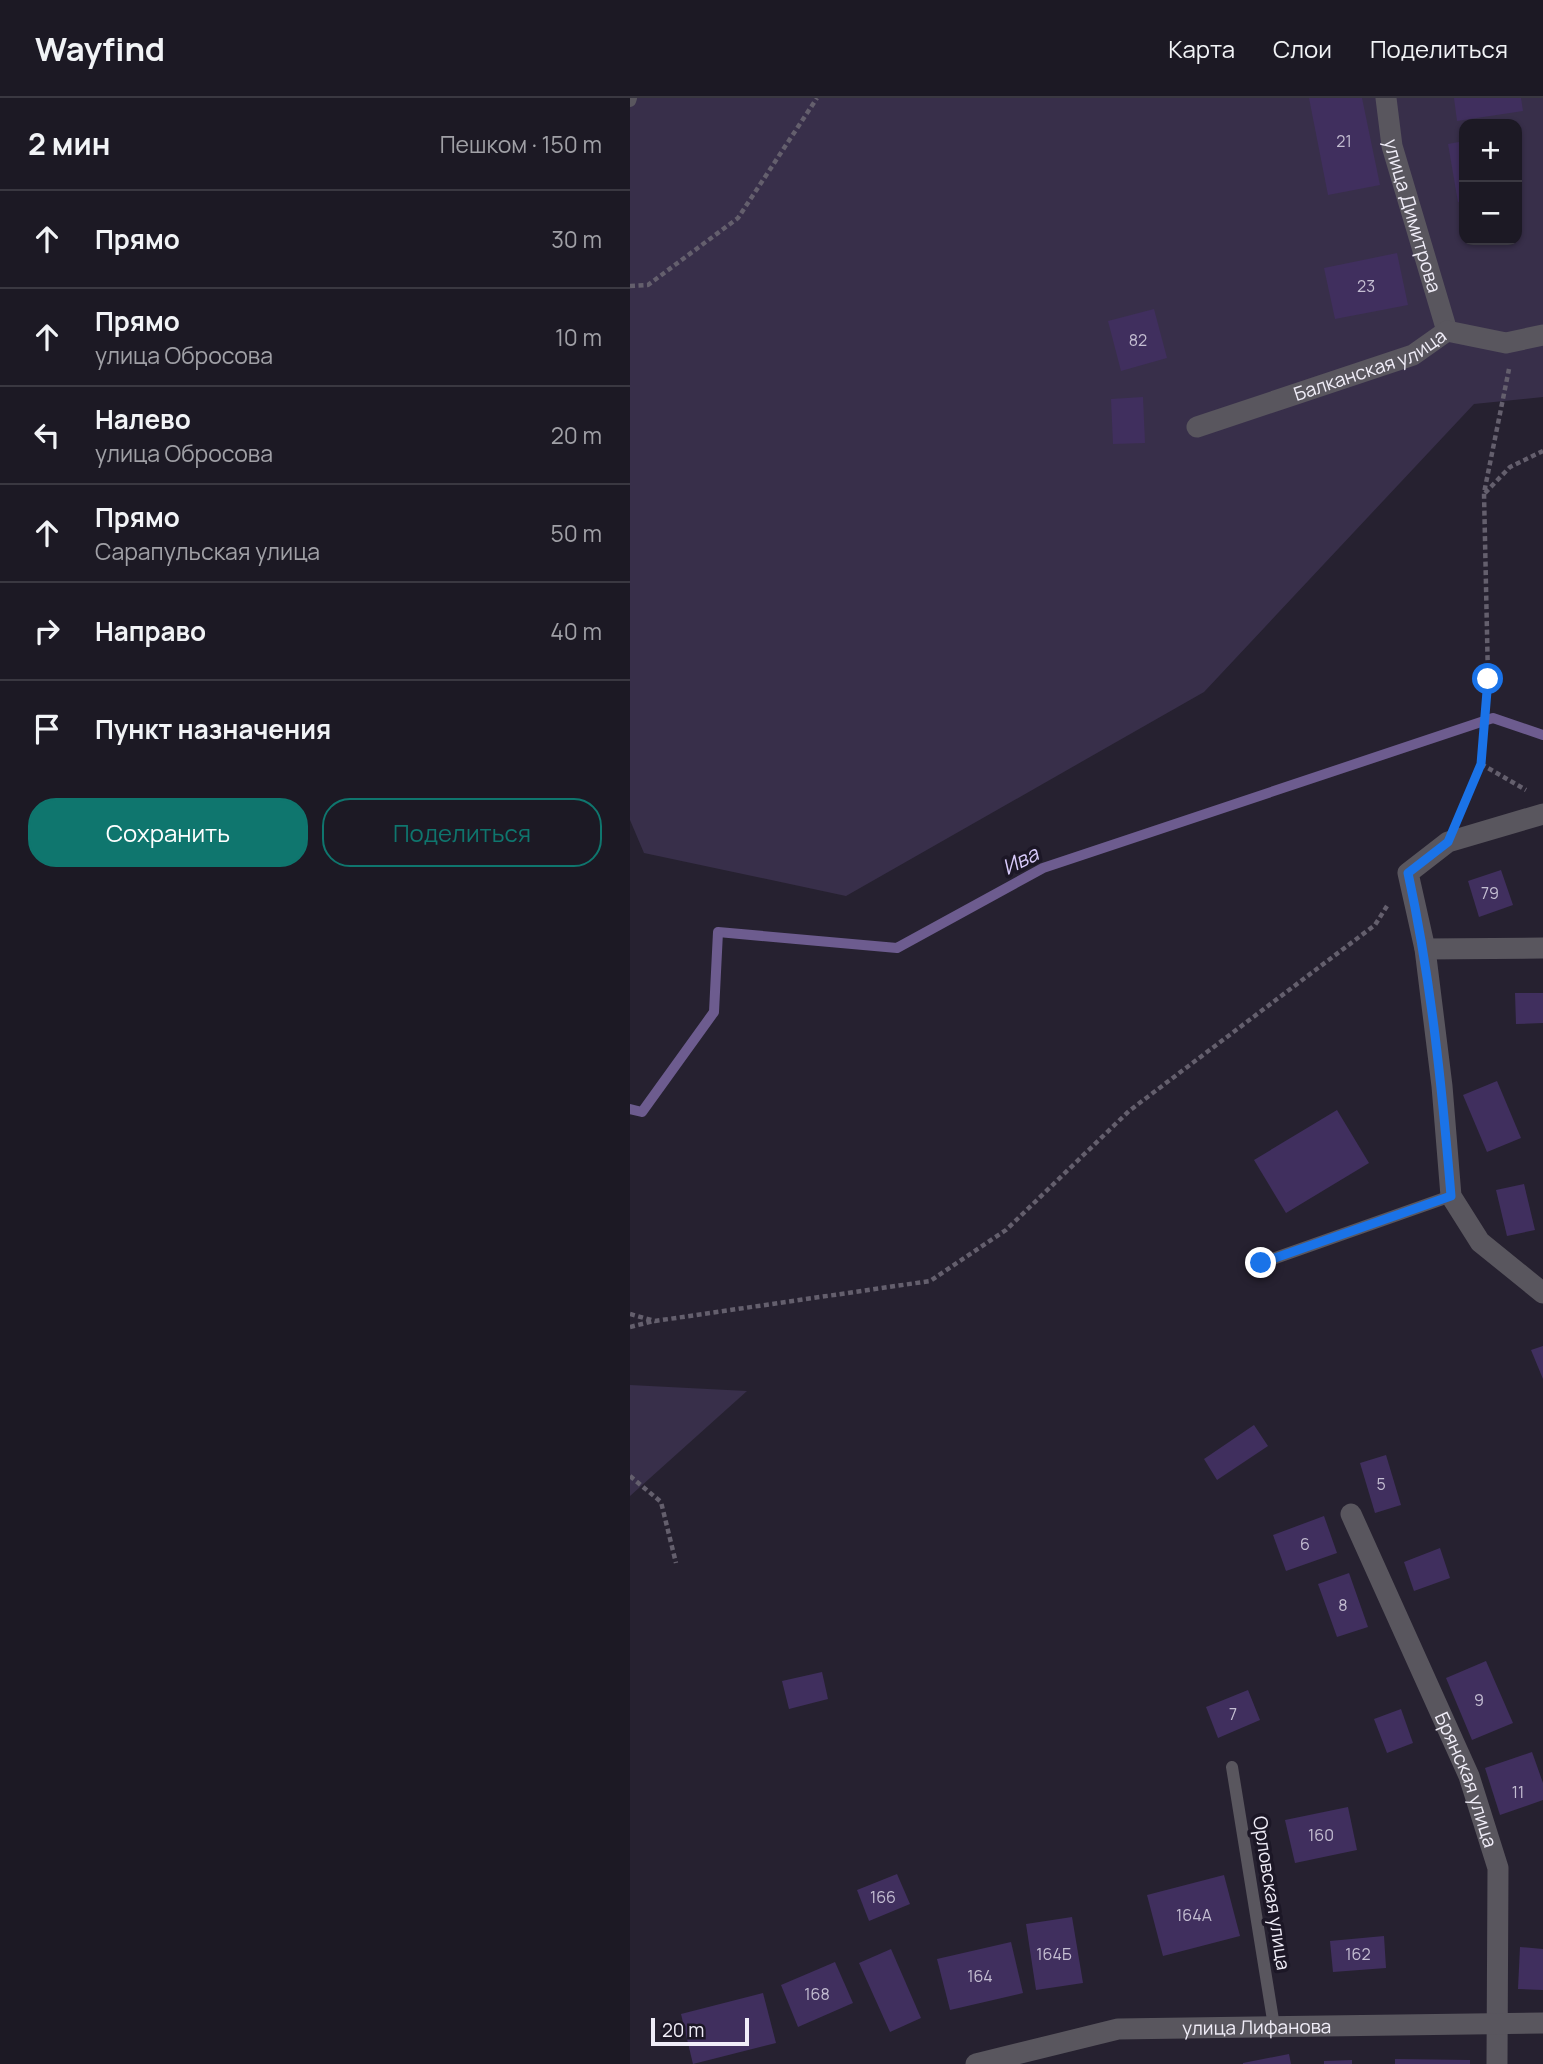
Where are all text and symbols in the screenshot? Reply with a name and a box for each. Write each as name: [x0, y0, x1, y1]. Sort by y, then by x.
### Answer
text: Wayfind: [35, 26, 165, 71]
text: Карта: [1168, 32, 1235, 65]
text: Слои: [1273, 32, 1332, 65]
text: Поделиться: [1370, 32, 1508, 65]
map controls: [1459, 119, 1522, 245]
button: +: [1459, 119, 1522, 182]
text: 2 мин: [28, 123, 111, 164]
text: Пешком · 150 m: [440, 128, 602, 160]
house number: 21: [1336, 130, 1352, 152]
street label: улица Димитрова: [1378, 137, 1448, 296]
button: −: [1459, 182, 1522, 245]
icon: ahead: [28, 220, 66, 258]
text: Прямо: [95, 221, 180, 257]
text: 30 m: [551, 223, 602, 255]
house number: 23: [1357, 275, 1375, 297]
text: Прямо: [95, 303, 180, 339]
icon: ahead: [28, 318, 66, 356]
text: 10 m: [555, 321, 602, 353]
street label: Балканская улица: [1290, 323, 1451, 407]
house number: 82: [1129, 329, 1147, 351]
text: улица Обросова: [95, 339, 273, 371]
text: Налево: [95, 401, 191, 437]
icon: left: [28, 416, 66, 454]
text: 20 m: [551, 419, 602, 451]
text: улица Обросова: [95, 437, 273, 469]
text: Прямо: [95, 499, 180, 535]
icon: ahead: [28, 514, 66, 552]
text: 50 m: [551, 517, 602, 549]
text: Сарапульская улица: [95, 535, 320, 567]
icon: right: [28, 612, 66, 650]
text: Направо: [95, 613, 206, 649]
text: 40 m: [550, 615, 602, 647]
route start: [1472, 663, 1503, 694]
icon: arrive: [28, 710, 66, 748]
text: Пункт назначения: [95, 711, 331, 747]
button: Сохранить: [28, 798, 308, 867]
button: Поделиться: [322, 798, 602, 867]
water label: Ива: [997, 838, 1044, 881]
house number: 79: [1481, 882, 1499, 904]
route end: [1245, 1247, 1276, 1278]
house number: 5: [1376, 1473, 1386, 1495]
house number: 6: [1300, 1533, 1310, 1555]
house number: 8: [1338, 1594, 1348, 1616]
house number: 9: [1474, 1689, 1484, 1711]
house number: 7: [1229, 1703, 1237, 1725]
street label: Брянская улица: [1429, 1708, 1504, 1851]
house number: 11: [1512, 1781, 1524, 1803]
street label: Орловская улица: [1247, 1814, 1297, 1972]
house number: 160: [1308, 1824, 1334, 1846]
house number: 166: [870, 1886, 896, 1908]
house number: 164А: [1176, 1904, 1212, 1926]
house number: 164Б: [1036, 1943, 1072, 1965]
house number: 162: [1345, 1943, 1371, 1965]
house number: 164: [967, 1965, 993, 1987]
house number: 168: [804, 1983, 830, 2005]
street label: улица Лифанова: [1182, 2013, 1331, 2041]
scale bar: [651, 2015, 749, 2047]
text: 20 m: [662, 2017, 704, 2043]

